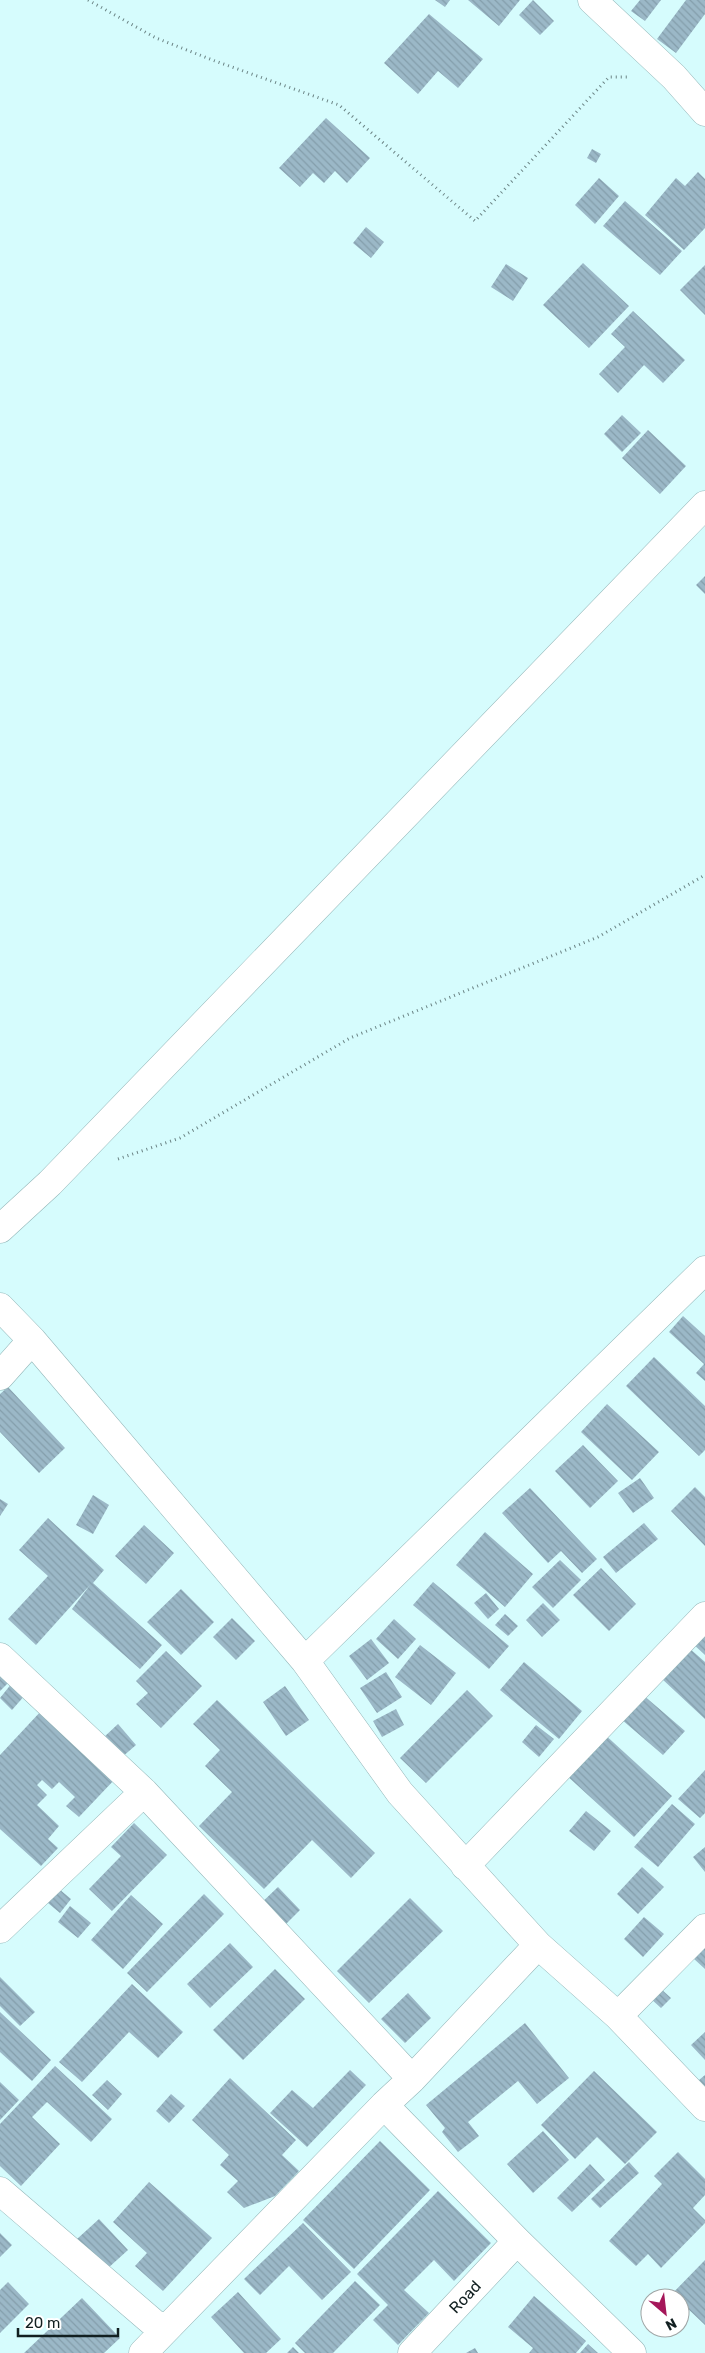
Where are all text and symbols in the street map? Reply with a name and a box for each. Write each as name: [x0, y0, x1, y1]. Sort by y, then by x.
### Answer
street label: Road: [445, 2277, 485, 2317]
north arrow: [640, 2288, 690, 2338]
scale bar: [18, 2306, 118, 2338]
text: 20 m: [25, 2314, 60, 2332]
text: N: [662, 2314, 679, 2334]

